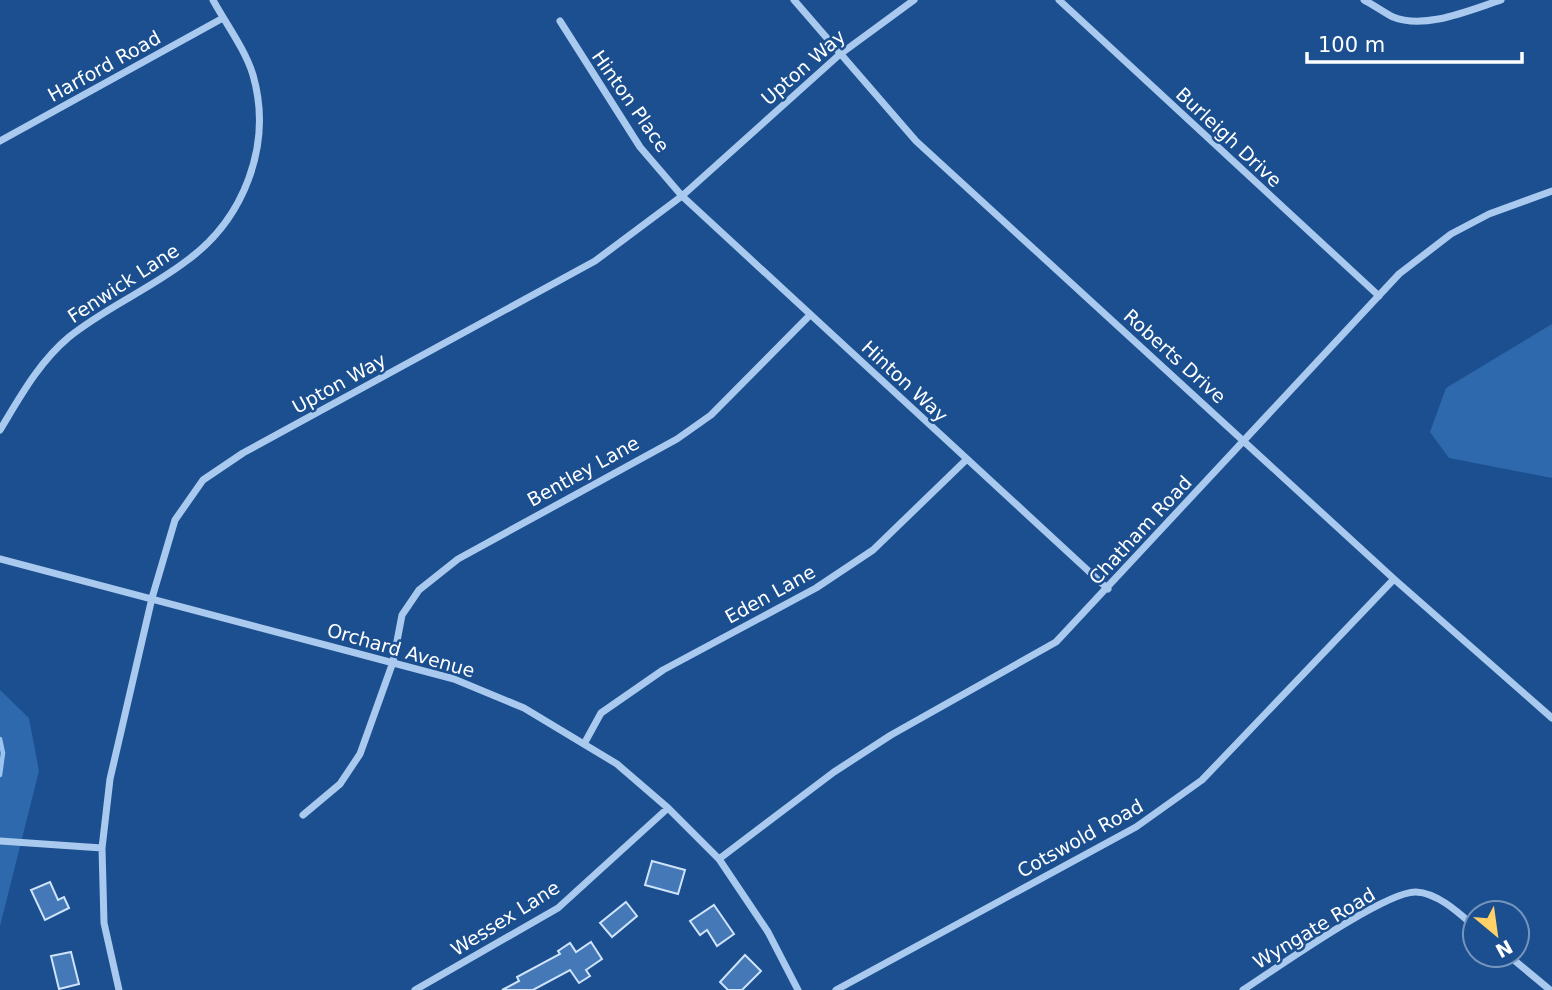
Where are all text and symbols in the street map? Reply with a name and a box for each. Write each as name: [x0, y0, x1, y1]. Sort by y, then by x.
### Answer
scale bar: [1307, 21, 1522, 65]
street label: Upton Way: [757, 25, 849, 109]
street label: Harford Road: [44, 26, 164, 106]
text: 100 m: [1318, 33, 1385, 57]
street label: Hinton Place: [588, 46, 674, 156]
street label: Burleigh Drive: [1172, 83, 1286, 191]
street label: Fenwick Lane: [63, 239, 183, 327]
street label: Roberts Drive: [1119, 304, 1231, 408]
street label: Hinton Way: [858, 336, 952, 426]
street label: Upton Way: [288, 348, 390, 418]
street label: Bentley Lane: [523, 431, 643, 511]
street label: Chatham Road: [1084, 471, 1196, 589]
street label: Eden Lane: [721, 560, 819, 628]
street label: Orchard Avenue: [325, 618, 477, 682]
street label: Cotswold Road: [1013, 794, 1147, 882]
street label: Wessex Lane: [447, 876, 563, 960]
street label: Wyngate Road: [1249, 883, 1379, 973]
north arrow: [1461, 899, 1531, 969]
text: N: [1492, 935, 1517, 962]

